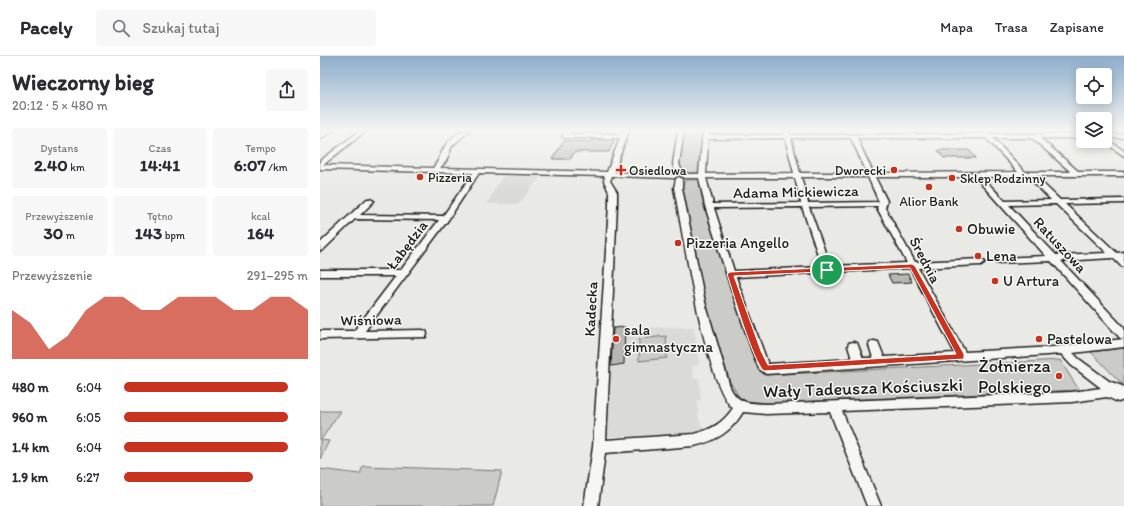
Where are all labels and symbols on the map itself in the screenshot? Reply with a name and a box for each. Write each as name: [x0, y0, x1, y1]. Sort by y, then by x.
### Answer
place label: Osiedlowa: [629, 163, 687, 178]
place label: Dworecki: [835, 163, 886, 178]
marker: Osiedlowa: [616, 165, 626, 175]
marker: Dworecki: [889, 165, 899, 175]
place label: Pizzeria: [428, 170, 472, 185]
place label: Sklep Rodzinny: [960, 171, 1046, 186]
marker: Pizzeria: [415, 172, 425, 182]
marker: Sklep Rodzinny: [947, 173, 957, 183]
street label: Adama Mickiewicza: [733, 182, 859, 202]
marker: Alior Bank: [924, 182, 934, 192]
place label: Alior Bank: [900, 194, 959, 209]
street label: Ratuszowa: [1030, 213, 1091, 277]
street label: Łabędzia: [383, 217, 432, 273]
place label: Obuwie: [967, 220, 1015, 238]
marker: Obuwie: [954, 224, 964, 234]
place label: Pizzeria Angello: [686, 234, 789, 252]
street label: Średnia: [905, 234, 945, 286]
marker: Pizzeria Angello: [673, 238, 683, 248]
place label: Lena: [986, 247, 1017, 265]
marker: Lena: [973, 251, 983, 261]
pin: [810, 253, 844, 287]
place label: U Artura: [1003, 272, 1060, 290]
marker: U Artura: [990, 276, 1000, 286]
street label: Kadecka: [581, 281, 601, 337]
street label: Wiśniowa: [340, 310, 402, 330]
place label: sala gimnastyczna: [624, 321, 713, 356]
place label: Pastelowa: [1047, 330, 1112, 348]
marker: sala gimnastyczna: [611, 334, 621, 344]
marker: Pastelowa: [1034, 334, 1044, 344]
place label: Żołnierza Polskiego: [978, 355, 1052, 398]
marker: Żołnierza Polskiego: [1054, 371, 1064, 381]
street label: Wały Tadeusza Kościuszki: [763, 374, 963, 402]

